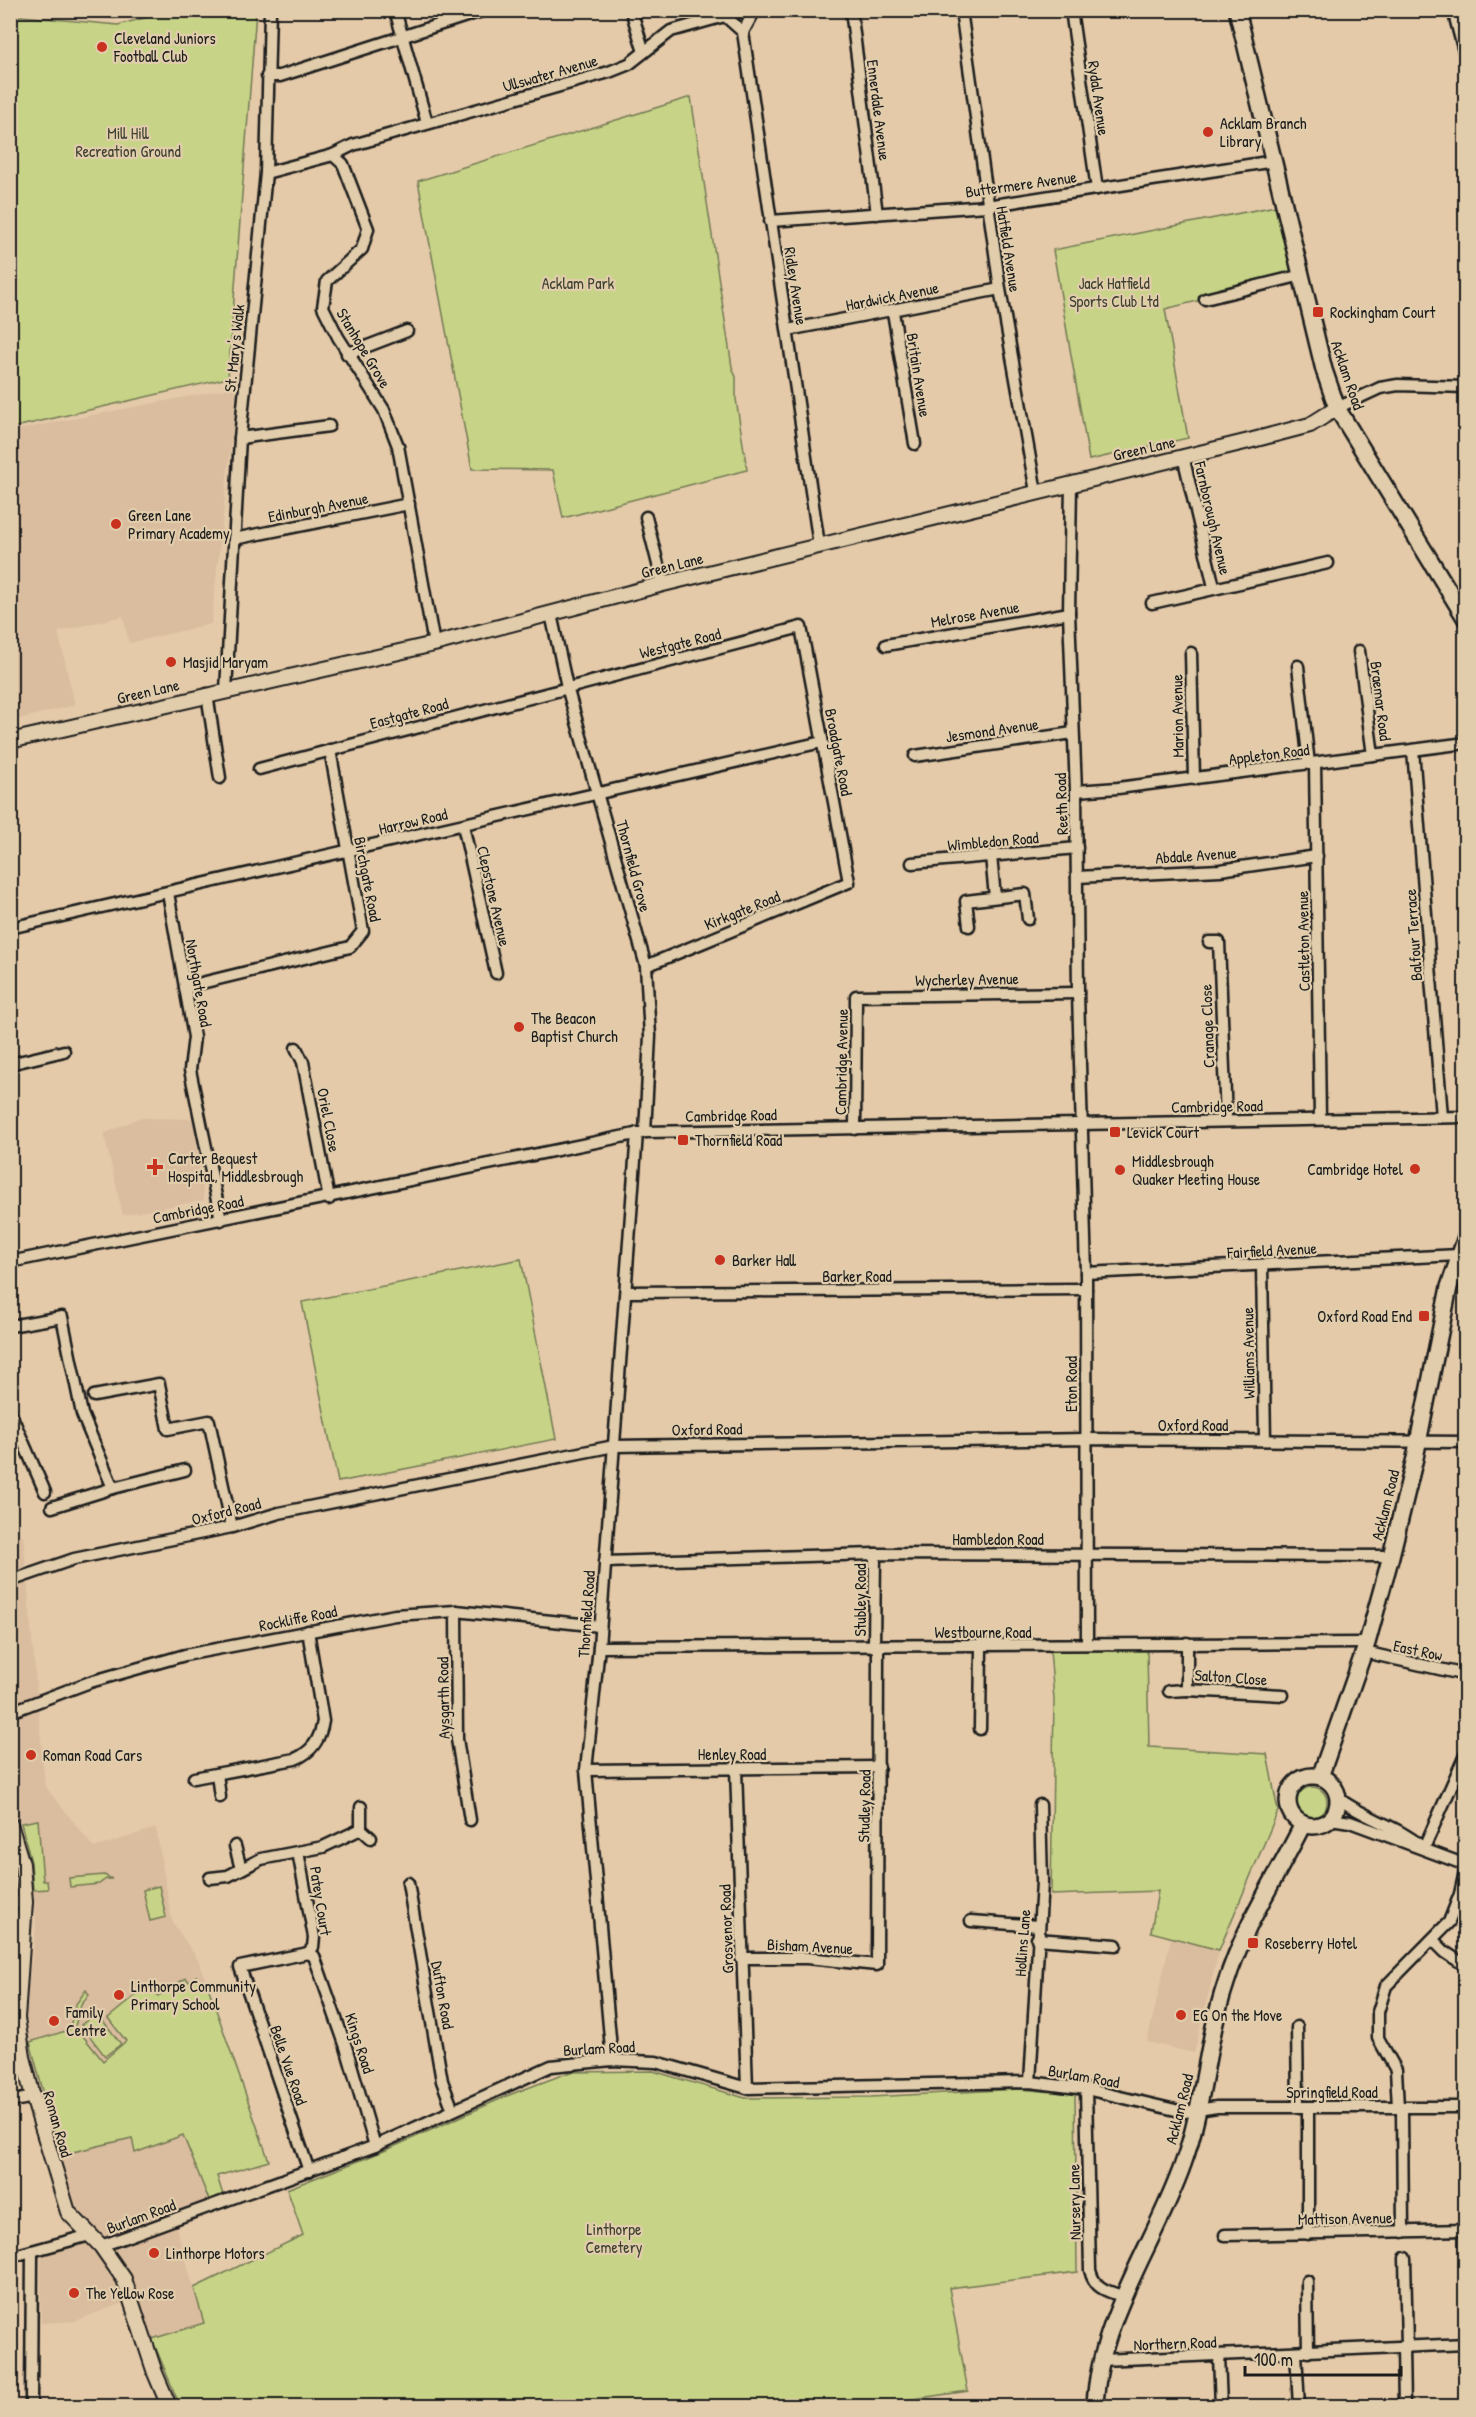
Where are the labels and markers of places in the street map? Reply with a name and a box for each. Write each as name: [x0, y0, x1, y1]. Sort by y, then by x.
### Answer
place label: Cleveland Juniors Football Club: [113, 27, 216, 67]
marker: Cleveland Juniors Football Club: [95, 40, 109, 54]
place label: Acklam Branch Library: [1220, 112, 1307, 152]
marker: Acklam Branch Library: [1201, 125, 1215, 139]
place label: Rockingham Court: [1330, 301, 1436, 323]
marker: Rockingham Court: [1311, 305, 1325, 319]
place label: Green Lane Primary Academy: [128, 504, 230, 544]
marker: Green Lane Primary Academy: [109, 517, 123, 531]
place label: Masjid Maryam: [183, 651, 268, 673]
marker: Masjid Maryam: [164, 655, 178, 669]
place label: The Beacon Baptist Church: [531, 1007, 618, 1047]
marker: The Beacon Baptist Church: [512, 1020, 526, 1034]
place label: Levick Court: [1127, 1121, 1200, 1143]
marker: Levick Court: [1108, 1125, 1122, 1139]
place label: Thornfield Road: [695, 1129, 782, 1151]
marker: Thornfield Road: [676, 1133, 690, 1147]
place label: Carter Bequest Hospital, Middlesbrough: [168, 1147, 304, 1187]
place label: Middlesbrough Quaker Meeting House: [1132, 1150, 1261, 1190]
marker: Carter Bequest Hospital, Middlesbrough: [146, 1158, 164, 1176]
place label: Cambridge Hotel: [1307, 1158, 1404, 1180]
marker: Cambridge Hotel: [1408, 1162, 1422, 1176]
marker: Middlesbrough Quaker Meeting House: [1113, 1163, 1127, 1177]
place label: Barker Hall: [732, 1249, 796, 1271]
marker: Barker Hall: [713, 1253, 727, 1267]
place label: Oxford Road End: [1317, 1305, 1412, 1327]
marker: Oxford Road End: [1417, 1309, 1431, 1323]
place label: Roman Road Cars: [43, 1744, 142, 1766]
marker: Roman Road Cars: [24, 1748, 38, 1762]
place label: Roseberry Hotel: [1265, 1932, 1358, 1954]
marker: Roseberry Hotel: [1246, 1936, 1260, 1950]
place label: Linthorpe Community Primary School: [131, 1975, 256, 2015]
marker: Linthorpe Community Primary School: [112, 1988, 126, 2002]
place label: Family Centre: [65, 2001, 107, 2041]
place label: EG On the Move: [1193, 2004, 1283, 2026]
marker: EG On the Move: [1174, 2008, 1188, 2022]
marker: Family Centre: [47, 2014, 61, 2028]
place label: Linthorpe Motors: [166, 2242, 265, 2264]
marker: Linthorpe Motors: [147, 2246, 161, 2260]
place label: The Yellow Rose: [86, 2282, 175, 2304]
marker: The Yellow Rose: [67, 2286, 81, 2300]

